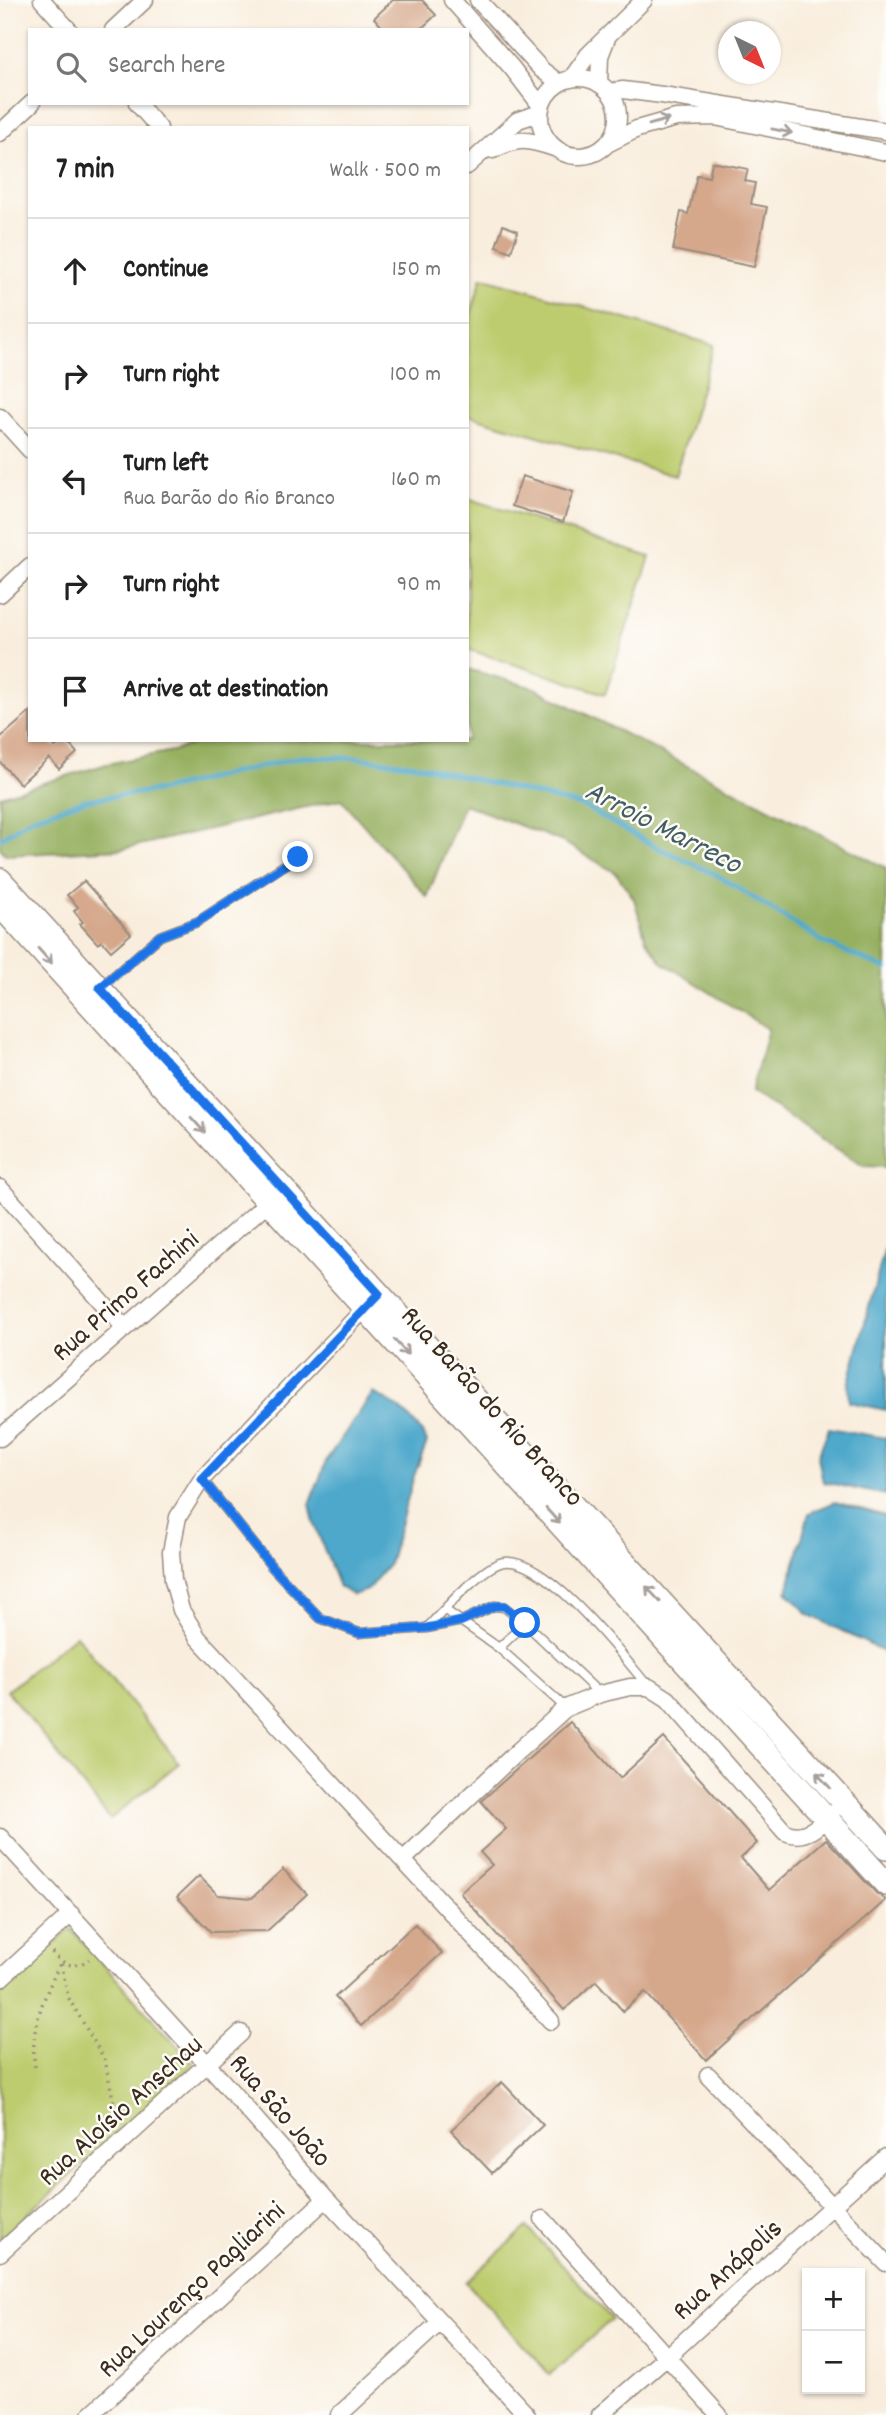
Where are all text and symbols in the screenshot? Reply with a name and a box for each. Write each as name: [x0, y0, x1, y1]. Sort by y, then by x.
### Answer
north arrow: [718, 21, 781, 84]
search box: [28, 28, 469, 105]
icon: search: [52, 48, 90, 86]
text: Search here: [108, 48, 226, 85]
one-way arrow: [648, 115, 670, 128]
one-way arrow: [770, 124, 793, 138]
text: 7 min: [56, 150, 114, 193]
text: Walk · 500 m: [330, 155, 441, 188]
icon: ahead: [56, 252, 94, 290]
text: Continue: [123, 252, 208, 289]
text: 150 m: [392, 254, 441, 287]
icon: right: [56, 357, 94, 395]
text: Turn right: [123, 357, 220, 394]
text: 100 m: [390, 359, 441, 392]
text: Turn left: [123, 446, 209, 483]
icon: left: [56, 462, 94, 500]
text: 160 m: [391, 464, 441, 497]
text: Rua Barão do Rio Branco: [123, 483, 335, 516]
icon: right: [56, 567, 94, 605]
text: Turn right: [123, 567, 220, 604]
text: 90 m: [397, 569, 441, 602]
icon: arrive: [56, 672, 94, 710]
text: Arrive at destination: [123, 672, 328, 709]
water label: Arroio Marreco: [576, 772, 749, 889]
route end: [282, 841, 313, 872]
one-way arrow: [37, 947, 54, 964]
one-way arrow: [190, 1116, 206, 1134]
street label: Rua Primo Fachini: [45, 1222, 210, 1373]
street label: Rua Barão do Rio Branco: [389, 1299, 591, 1518]
one-way arrow: [393, 1338, 409, 1356]
one-way arrow: [545, 1507, 562, 1524]
one-way arrow: [645, 1585, 661, 1603]
route start: [509, 1607, 540, 1638]
one-way arrow: [815, 1772, 832, 1789]
street label: Rua Aloísio Anschau: [31, 2028, 214, 2198]
street label: Rua São João: [217, 2047, 339, 2178]
street label: Rua Lourenço Pagliarini: [91, 2194, 296, 2389]
street label: Rua Anápolis: [665, 2211, 793, 2332]
map controls: [802, 2268, 865, 2394]
button: +: [802, 2268, 865, 2331]
button: −: [802, 2331, 865, 2394]

